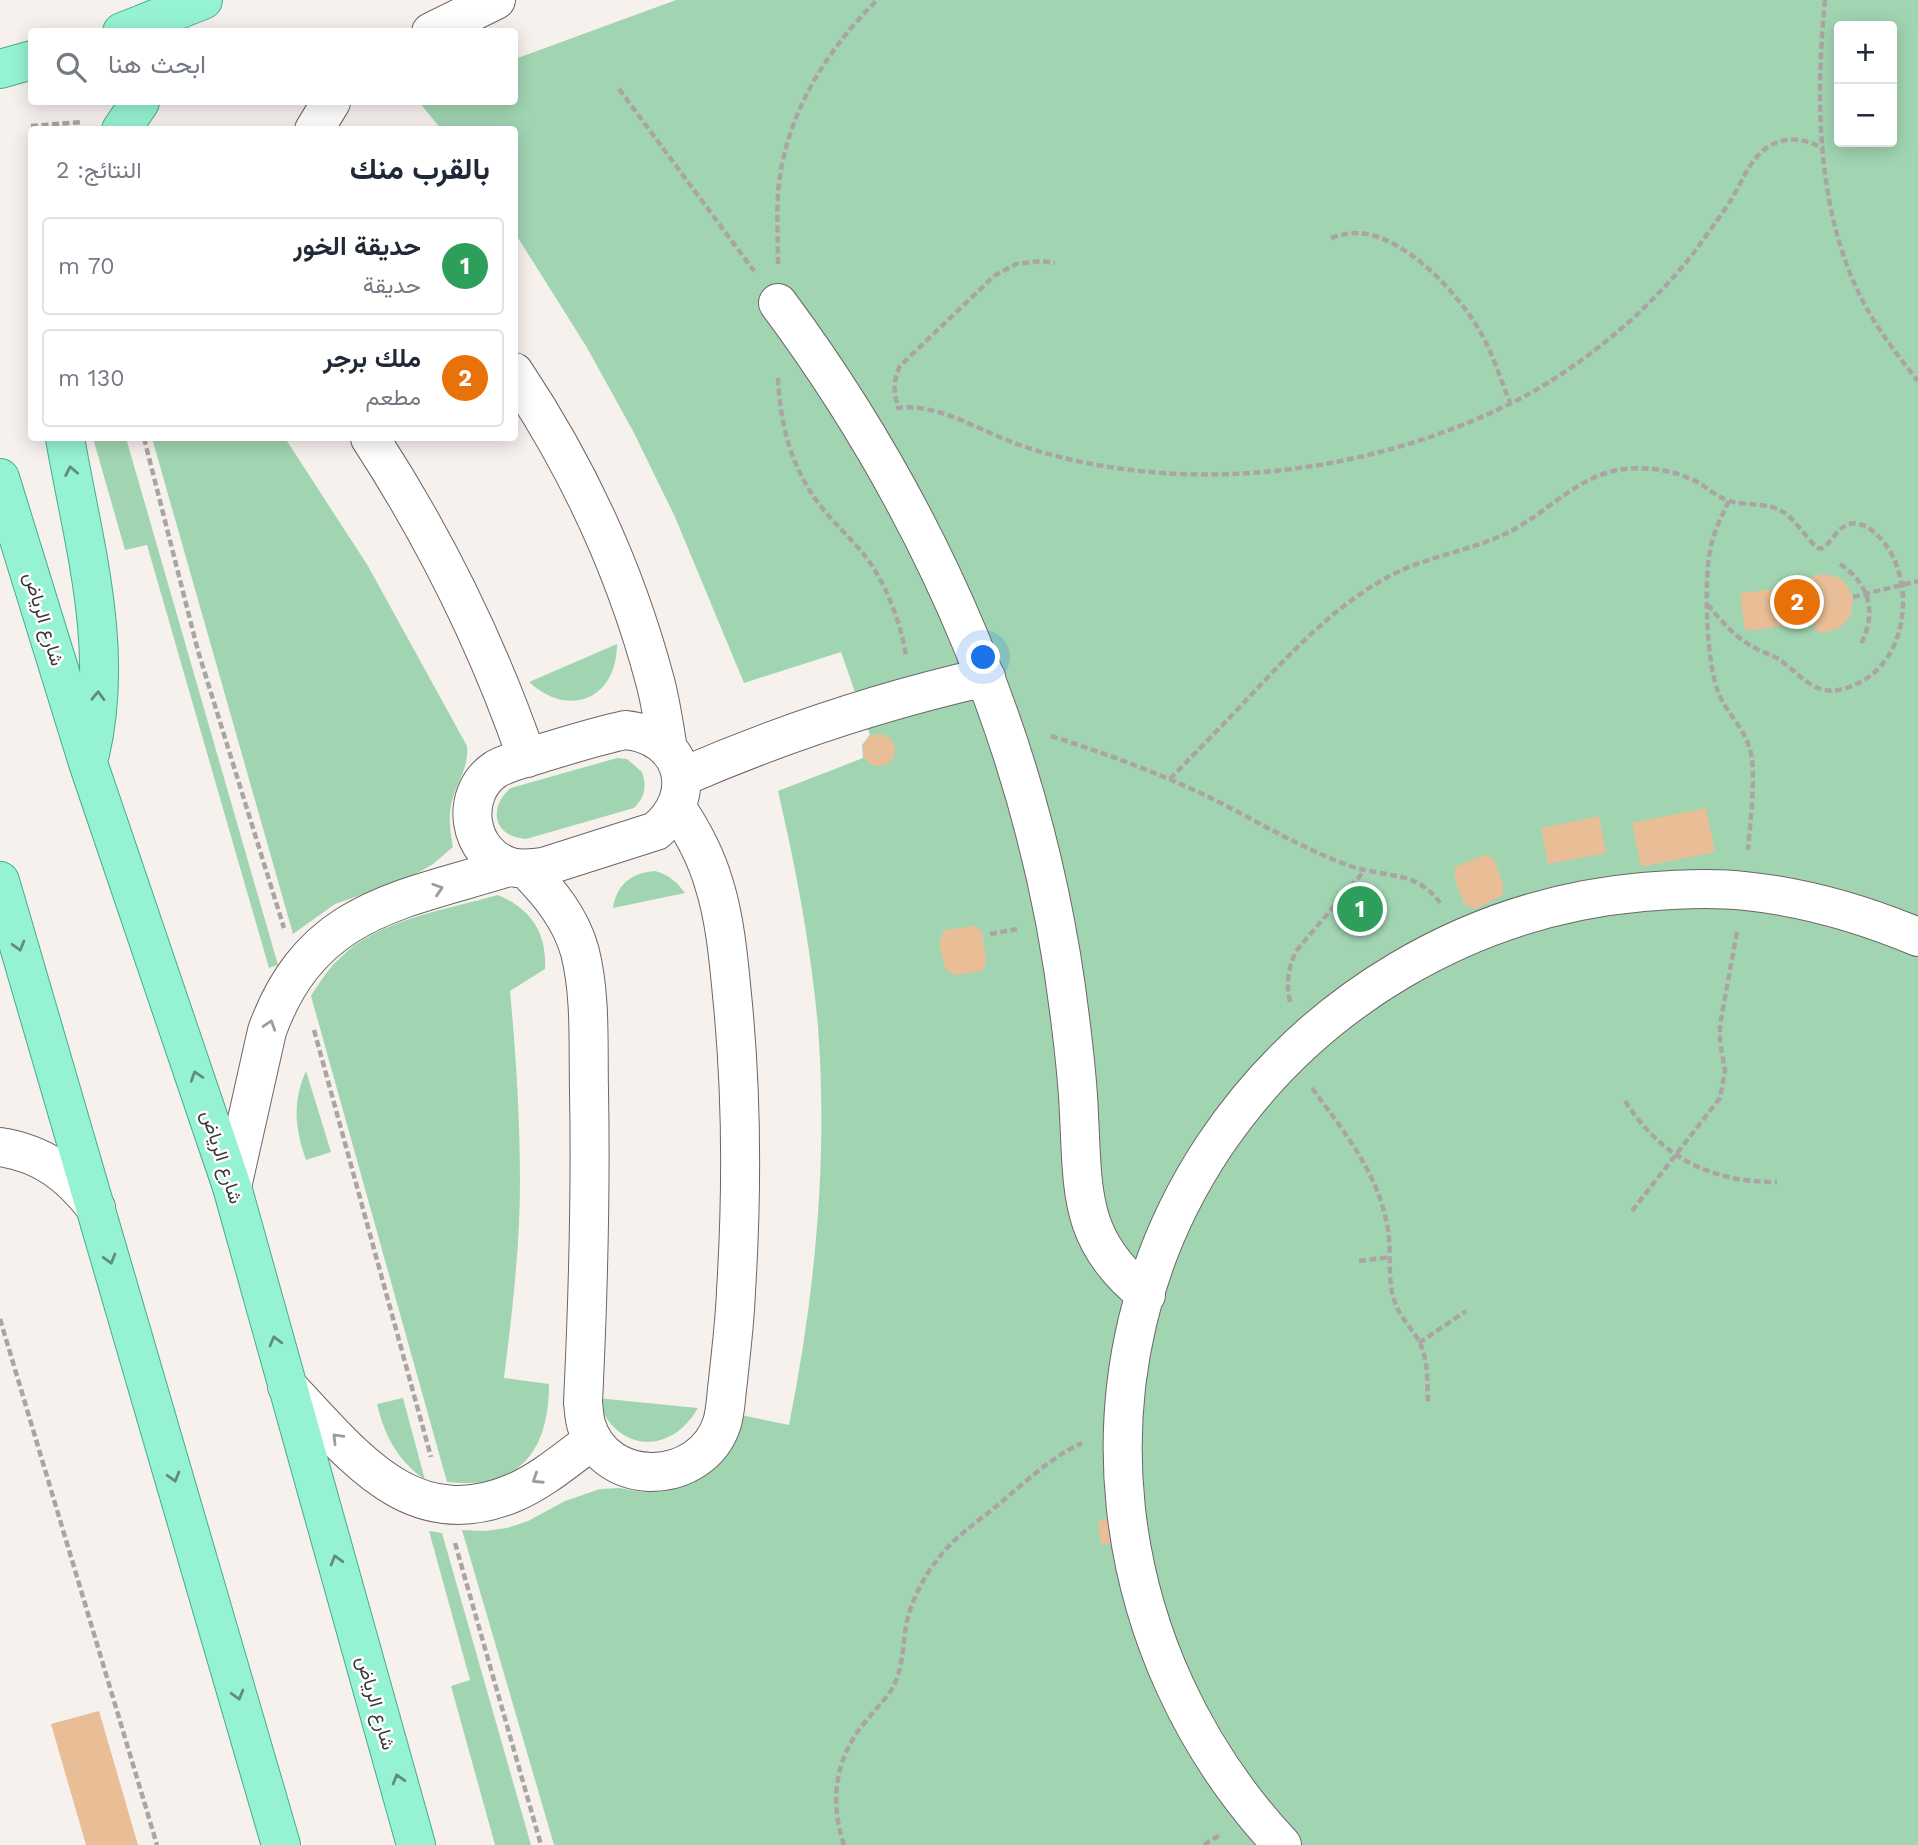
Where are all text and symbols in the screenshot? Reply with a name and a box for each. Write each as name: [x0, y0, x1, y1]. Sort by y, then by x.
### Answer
map controls: [1834, 21, 1897, 147]
button: +: [1834, 21, 1897, 84]
search box: [28, 28, 518, 105]
icon: search: [52, 48, 90, 86]
text: ابحث هنا: [108, 49, 206, 79]
button: −: [1834, 84, 1897, 147]
text: بالقرب منك: [350, 151, 490, 186]
text: النتائج: 2: [56, 157, 141, 184]
text: حديقة الخور: [293, 231, 421, 261]
text: 70 m: [58, 253, 115, 280]
text: 1: [460, 253, 470, 280]
text: حديقة: [363, 272, 421, 299]
text: ملك برجر: [323, 343, 421, 373]
text: 130 m: [58, 365, 124, 392]
text: 2: [458, 365, 472, 392]
text: مطعم: [365, 384, 421, 411]
one-way arrow: [64, 465, 79, 477]
street label: شارع الرياض: [18, 569, 69, 669]
pin: 2: [1774, 576, 1820, 628]
your location: [966, 640, 1000, 674]
one-way arrow: [90, 690, 105, 701]
one-way arrow: [431, 883, 443, 897]
pin: 1: [1337, 883, 1383, 935]
one-way arrow: [11, 940, 26, 952]
one-way arrow: [261, 1019, 276, 1031]
one-way arrow: [189, 1071, 204, 1083]
street label: شارع الرياض: [195, 1108, 248, 1207]
one-way arrow: [102, 1252, 117, 1264]
one-way arrow: [268, 1335, 283, 1347]
one-way arrow: [333, 1433, 346, 1446]
one-way arrow: [166, 1471, 180, 1483]
one-way arrow: [532, 1471, 545, 1484]
one-way arrow: [330, 1555, 344, 1567]
street label: شارع الرياض: [351, 1653, 400, 1753]
one-way arrow: [229, 1689, 244, 1701]
one-way arrow: [391, 1774, 406, 1786]

